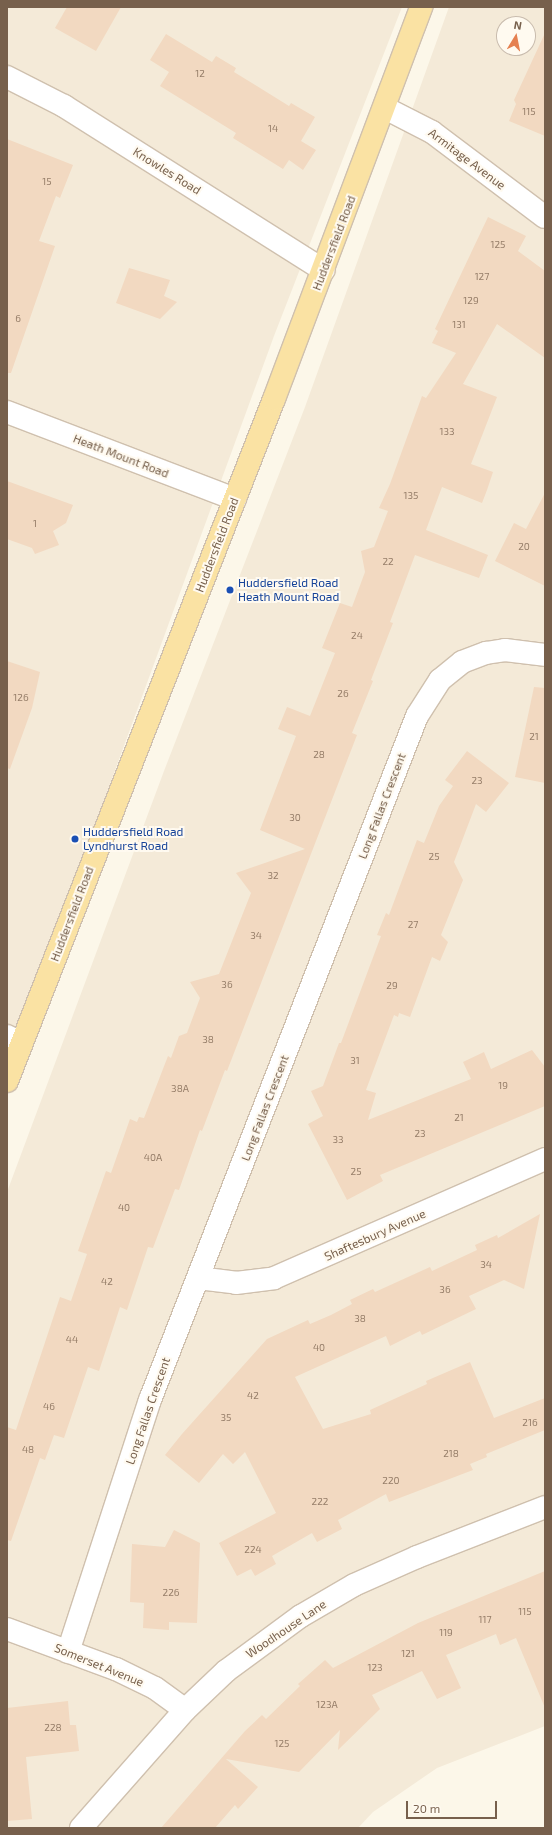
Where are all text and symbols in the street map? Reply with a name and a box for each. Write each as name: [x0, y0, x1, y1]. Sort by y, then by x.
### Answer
north arrow: [496, 16, 536, 56]
text: N: [513, 18, 523, 32]
house number: 12: [195, 68, 205, 80]
house number: 115: [522, 106, 536, 118]
house number: 14: [268, 123, 278, 135]
street label: Armitage Avenue: [426, 125, 508, 193]
street label: Knowles Road: [130, 144, 204, 198]
house number: 15: [42, 176, 52, 188]
street label: Huddersfield Road: [309, 194, 359, 292]
house number: 125: [491, 239, 505, 251]
house number: 127: [475, 271, 489, 283]
house number: 129: [463, 295, 479, 307]
house number: 6: [15, 313, 21, 325]
house number: 131: [452, 319, 466, 331]
house number: 133: [439, 426, 455, 438]
street label: Heath Mount Road: [71, 431, 171, 481]
house number: 135: [404, 490, 418, 502]
street label: Huddersfield Road: [192, 496, 242, 594]
house number: 1: [33, 518, 37, 530]
house number: 20: [518, 541, 530, 553]
house number: 22: [382, 556, 394, 568]
place label: Huddersfield Road Heath Mount Road: [238, 576, 339, 604]
marker: Huddersfield Road Heath Mount Road: [225, 585, 235, 595]
house number: 24: [351, 630, 363, 642]
house number: 26: [337, 688, 349, 700]
house number: 126: [13, 692, 29, 704]
house number: 21: [529, 731, 539, 743]
house number: 28: [313, 749, 325, 761]
street label: Long Fallas Crescent: [355, 751, 409, 861]
house number: 23: [471, 775, 483, 787]
house number: 30: [289, 812, 301, 824]
place label: Huddersfield Road Lyndhurst Road: [83, 825, 183, 853]
marker: Huddersfield Road Lyndhurst Road: [70, 834, 80, 844]
house number: 25: [429, 851, 439, 863]
street label: Huddersfield Road: [47, 865, 97, 963]
house number: 32: [267, 870, 279, 882]
house number: 27: [408, 919, 418, 931]
house number: 34: [250, 930, 262, 942]
house number: 36: [221, 979, 233, 991]
house number: 29: [386, 980, 398, 992]
house number: 38: [202, 1034, 214, 1046]
street label: Long Fallas Crescent: [238, 1053, 292, 1163]
house number: 31: [350, 1055, 360, 1067]
house number: 19: [498, 1080, 508, 1092]
house number: 38A: [171, 1083, 189, 1095]
house number: 21: [454, 1112, 464, 1124]
house number: 23: [414, 1128, 426, 1140]
house number: 33: [332, 1134, 344, 1146]
house number: 40A: [144, 1152, 162, 1164]
house number: 25: [351, 1166, 361, 1178]
house number: 40: [118, 1202, 130, 1214]
street label: Shaftesbury Avenue: [322, 1206, 428, 1264]
house number: 34: [480, 1259, 492, 1271]
house number: 42: [101, 1276, 113, 1288]
house number: 36: [439, 1284, 451, 1296]
house number: 38: [354, 1313, 366, 1325]
house number: 44: [66, 1334, 78, 1346]
house number: 40: [313, 1342, 325, 1354]
street label: Long Fallas Crescent: [123, 1356, 173, 1466]
house number: 42: [247, 1390, 259, 1402]
house number: 46: [43, 1401, 55, 1413]
house number: 35: [221, 1412, 231, 1424]
house number: 216: [522, 1417, 538, 1429]
house number: 48: [22, 1444, 34, 1456]
house number: 218: [443, 1448, 459, 1460]
house number: 220: [382, 1475, 400, 1487]
house number: 222: [312, 1496, 328, 1508]
house number: 224: [244, 1544, 262, 1556]
house number: 226: [163, 1587, 179, 1599]
street label: Woodhouse Lane: [243, 1597, 329, 1661]
house number: 115: [518, 1606, 532, 1618]
house number: 117: [478, 1614, 492, 1626]
house number: 119: [439, 1627, 453, 1639]
street label: Somerset Avenue: [52, 1640, 146, 1690]
house number: 121: [401, 1648, 415, 1660]
house number: 123: [367, 1662, 383, 1674]
house number: 123A: [316, 1699, 338, 1711]
house number: 228: [44, 1722, 62, 1734]
house number: 125: [275, 1738, 289, 1750]
scale bar: [408, 1793, 499, 1819]
text: 20 m: [413, 1801, 440, 1815]

